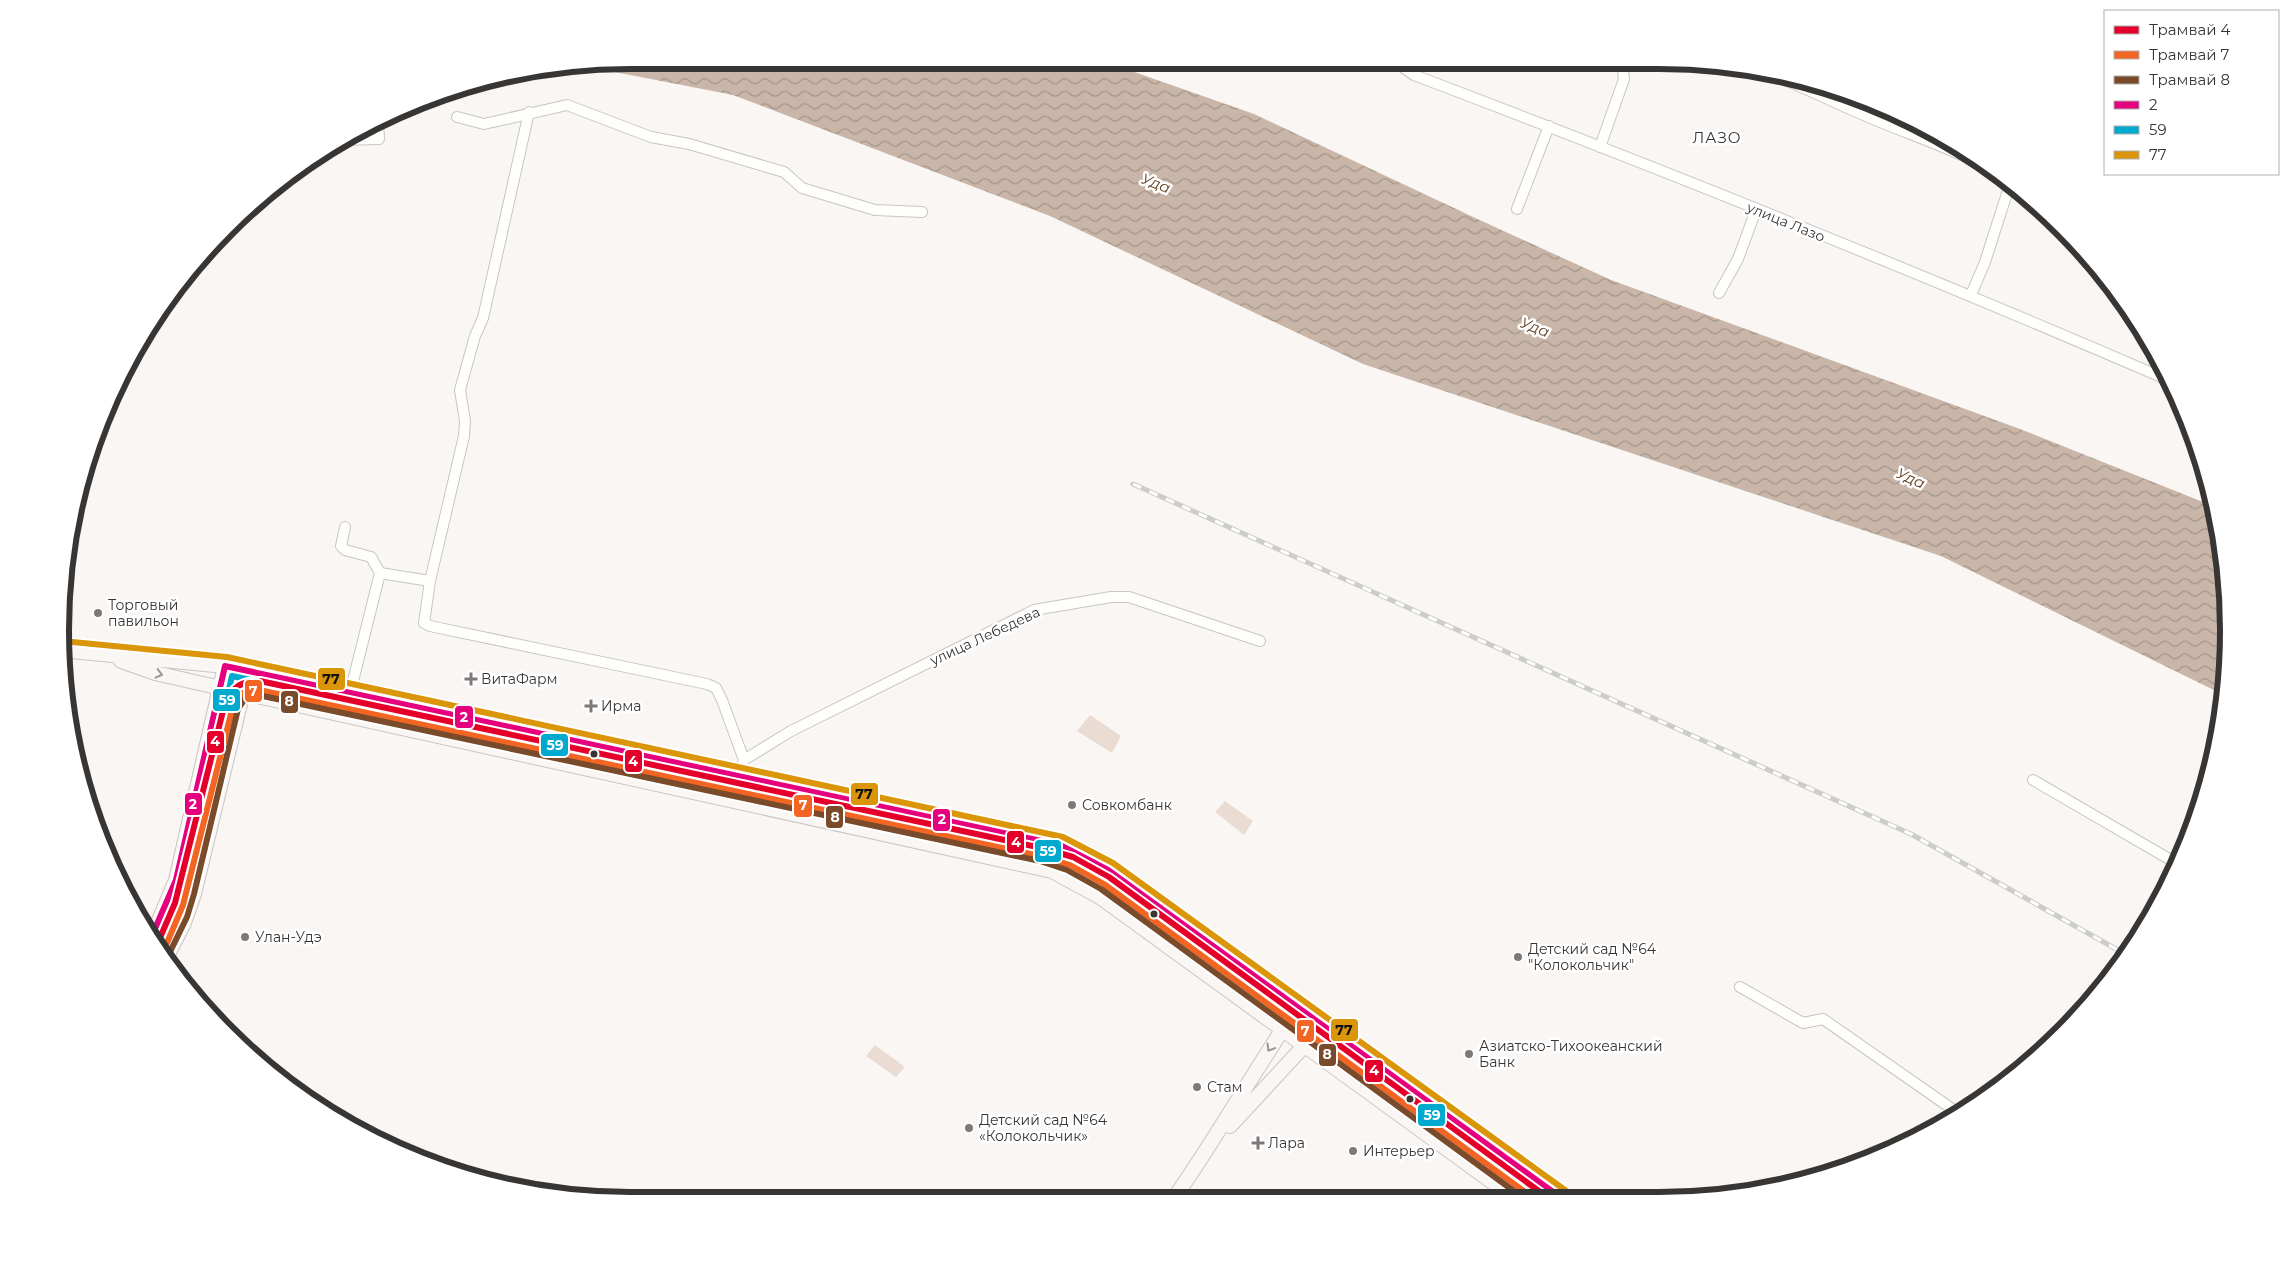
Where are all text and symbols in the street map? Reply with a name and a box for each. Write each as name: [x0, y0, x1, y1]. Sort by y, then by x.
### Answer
legend: [2104, 10, 2279, 175]
text: Трамвай 4: [2149, 20, 2231, 39]
text: Трамвай 7: [2149, 45, 2230, 64]
text: Трамвай 8: [2149, 70, 2230, 89]
text: 2: [2149, 95, 2158, 114]
text: 59: [2149, 120, 2167, 139]
district label: ЛАЗО: [1692, 128, 1742, 147]
text: 77: [2149, 145, 2167, 164]
water label: Уда: [1139, 169, 1173, 197]
street label: улица Лазо: [1743, 198, 1828, 246]
water label: Уда: [1518, 313, 1552, 341]
water label: Уда: [1894, 463, 1928, 493]
place label: Торговый павильон: [108, 596, 179, 630]
street label: улица Лебедева: [926, 603, 1043, 670]
marker: Торговый павильон: [92, 607, 104, 619]
line badge: 77: [317, 667, 346, 691]
one-way arrow: [155, 668, 164, 679]
text: 77: [322, 670, 340, 688]
place label: ВитаФарм: [481, 670, 558, 688]
marker: ВитаФарм: [465, 673, 477, 685]
line badge: 7: [244, 679, 263, 703]
text: 7: [249, 682, 258, 700]
line badge: 59: [212, 688, 241, 712]
line badge: 8: [280, 690, 299, 714]
text: 59: [218, 691, 236, 709]
text: 8: [284, 692, 294, 710]
place label: Ирма: [601, 697, 641, 715]
marker: Ирма: [585, 700, 597, 712]
line badge: 2: [454, 705, 474, 729]
text: 2: [460, 708, 468, 726]
line badge: 4: [206, 730, 225, 754]
text: 4: [210, 732, 220, 750]
line badge: 59: [540, 733, 569, 757]
text: 59: [546, 736, 564, 754]
unlabelled marker: [589, 749, 599, 759]
line badge: 4: [624, 749, 643, 773]
text: 4: [628, 752, 638, 770]
line badge: 77: [850, 782, 879, 806]
text: 77: [855, 785, 873, 803]
line badge: 2: [184, 792, 203, 816]
line badge: 7: [793, 794, 813, 818]
text: 2: [189, 795, 197, 813]
text: 7: [799, 796, 808, 814]
place label: Совкомбанк: [1082, 796, 1172, 814]
marker: Совкомбанк: [1066, 799, 1078, 811]
line badge: 8: [825, 805, 844, 829]
text: 8: [830, 808, 840, 826]
line badge: 2: [932, 808, 951, 832]
text: 2: [938, 810, 946, 828]
line badge: 4: [1006, 830, 1025, 854]
text: 4: [1011, 833, 1021, 851]
line badge: 59: [1034, 839, 1062, 863]
text: 59: [1039, 842, 1057, 860]
unlabelled marker: [1149, 909, 1159, 919]
place label: Улан-Удэ: [255, 928, 322, 946]
marker: Улан-Удэ: [239, 931, 251, 943]
place label: Детский сад №64 "Колокольчик": [1528, 940, 1657, 974]
marker: Детский сад №64 "Колокольчик": [1512, 951, 1524, 963]
line badge: 77: [1330, 1018, 1359, 1042]
line badge: 7: [1296, 1019, 1315, 1043]
text: 77: [1335, 1021, 1353, 1039]
text: 7: [1301, 1022, 1310, 1040]
place label: Азиатско-Тихоокеанский Банк: [1479, 1037, 1663, 1071]
one-way arrow: [1267, 1042, 1277, 1051]
line badge: 8: [1318, 1043, 1337, 1067]
text: 8: [1322, 1045, 1332, 1063]
marker: Азиатско-Тихоокеанский Банк: [1463, 1048, 1475, 1060]
line badge: 4: [1364, 1059, 1384, 1083]
text: 4: [1369, 1061, 1379, 1079]
place label: Стам: [1207, 1078, 1243, 1096]
marker: Стам: [1191, 1081, 1203, 1093]
unlabelled marker: [1405, 1094, 1415, 1104]
line badge: 59: [1417, 1103, 1446, 1127]
text: 59: [1423, 1106, 1441, 1124]
place label: Детский сад №64 «Колокольчик»: [979, 1111, 1108, 1145]
marker: Детский сад №64 «Колокольчик»: [963, 1122, 975, 1134]
place label: Лара: [1268, 1134, 1305, 1152]
marker: Лара: [1252, 1137, 1264, 1149]
place label: Интерьер: [1363, 1142, 1435, 1160]
marker: Интерьер: [1347, 1145, 1359, 1157]

